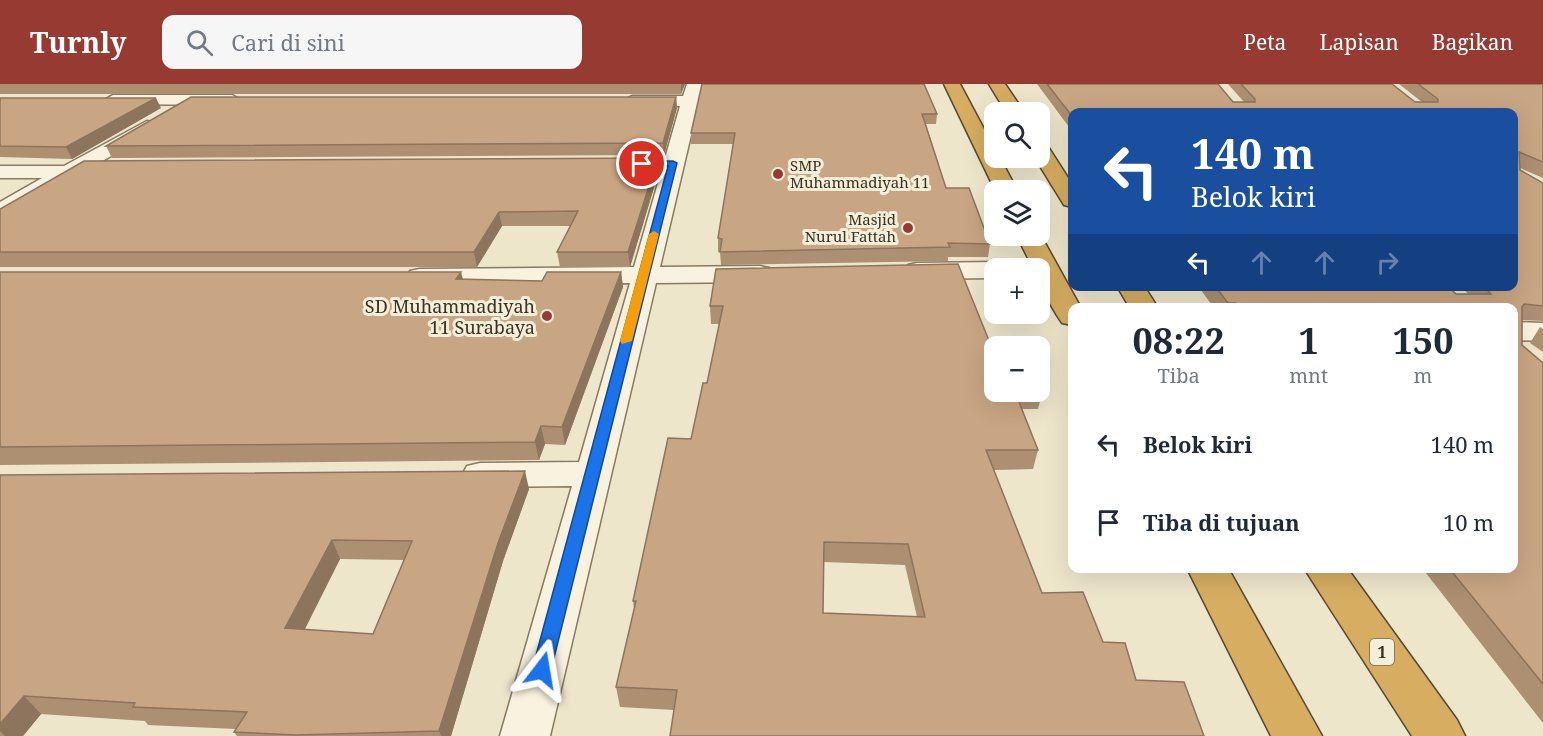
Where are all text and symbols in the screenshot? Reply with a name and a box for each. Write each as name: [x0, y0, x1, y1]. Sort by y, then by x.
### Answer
search box: [162, 15, 582, 69]
text: Turnly: [30, 23, 126, 61]
icon: search: [183, 26, 216, 59]
text: Cari di sini: [231, 27, 345, 57]
text: Peta: [1243, 28, 1286, 56]
text: Lapisan: [1319, 28, 1399, 56]
text: Bagikan: [1432, 28, 1513, 56]
map controls: [984, 102, 1050, 402]
button: search: [984, 102, 1050, 168]
text: 140 m: [1191, 124, 1315, 181]
icon: left: [1092, 132, 1170, 210]
pin: [616, 138, 667, 189]
icon: arrive: [625, 147, 658, 180]
place label: SMP Muhammadiyah 11: [790, 155, 930, 192]
marker: SMP Muhammadiyah 11: [771, 167, 785, 181]
text: Belok kiri: [1191, 178, 1316, 215]
button: layers: [984, 180, 1050, 246]
place label: Masjid Nurul Fattah: [805, 209, 896, 246]
marker: Masjid Nurul Fattah: [901, 221, 915, 235]
icon: left: [1182, 246, 1215, 279]
icon: ahead: [1245, 246, 1278, 279]
icon: ahead: [1308, 246, 1341, 279]
icon: right: [1371, 246, 1404, 279]
button: +: [984, 258, 1050, 324]
place label: SD Muhammadiyah 11 Surabaya: [365, 294, 535, 339]
marker: SD Muhammadiyah 11 Surabaya: [540, 309, 554, 323]
text: 08:22: [1132, 316, 1225, 365]
text: 1: [1298, 316, 1319, 365]
text: 150: [1393, 316, 1454, 365]
button: −: [984, 336, 1050, 402]
text: Tiba: [1158, 362, 1200, 389]
text: mnt: [1289, 362, 1328, 389]
text: m: [1414, 362, 1432, 389]
icon: left: [1092, 428, 1125, 461]
text: Belok kiri: [1143, 429, 1252, 459]
text: 140 m: [1431, 429, 1494, 459]
icon: arrive: [1092, 506, 1125, 539]
text: Tiba di tujuan: [1143, 507, 1300, 537]
text: 10 m: [1443, 507, 1494, 537]
position arrow: [510, 638, 574, 702]
road number: 1: [1370, 639, 1394, 665]

